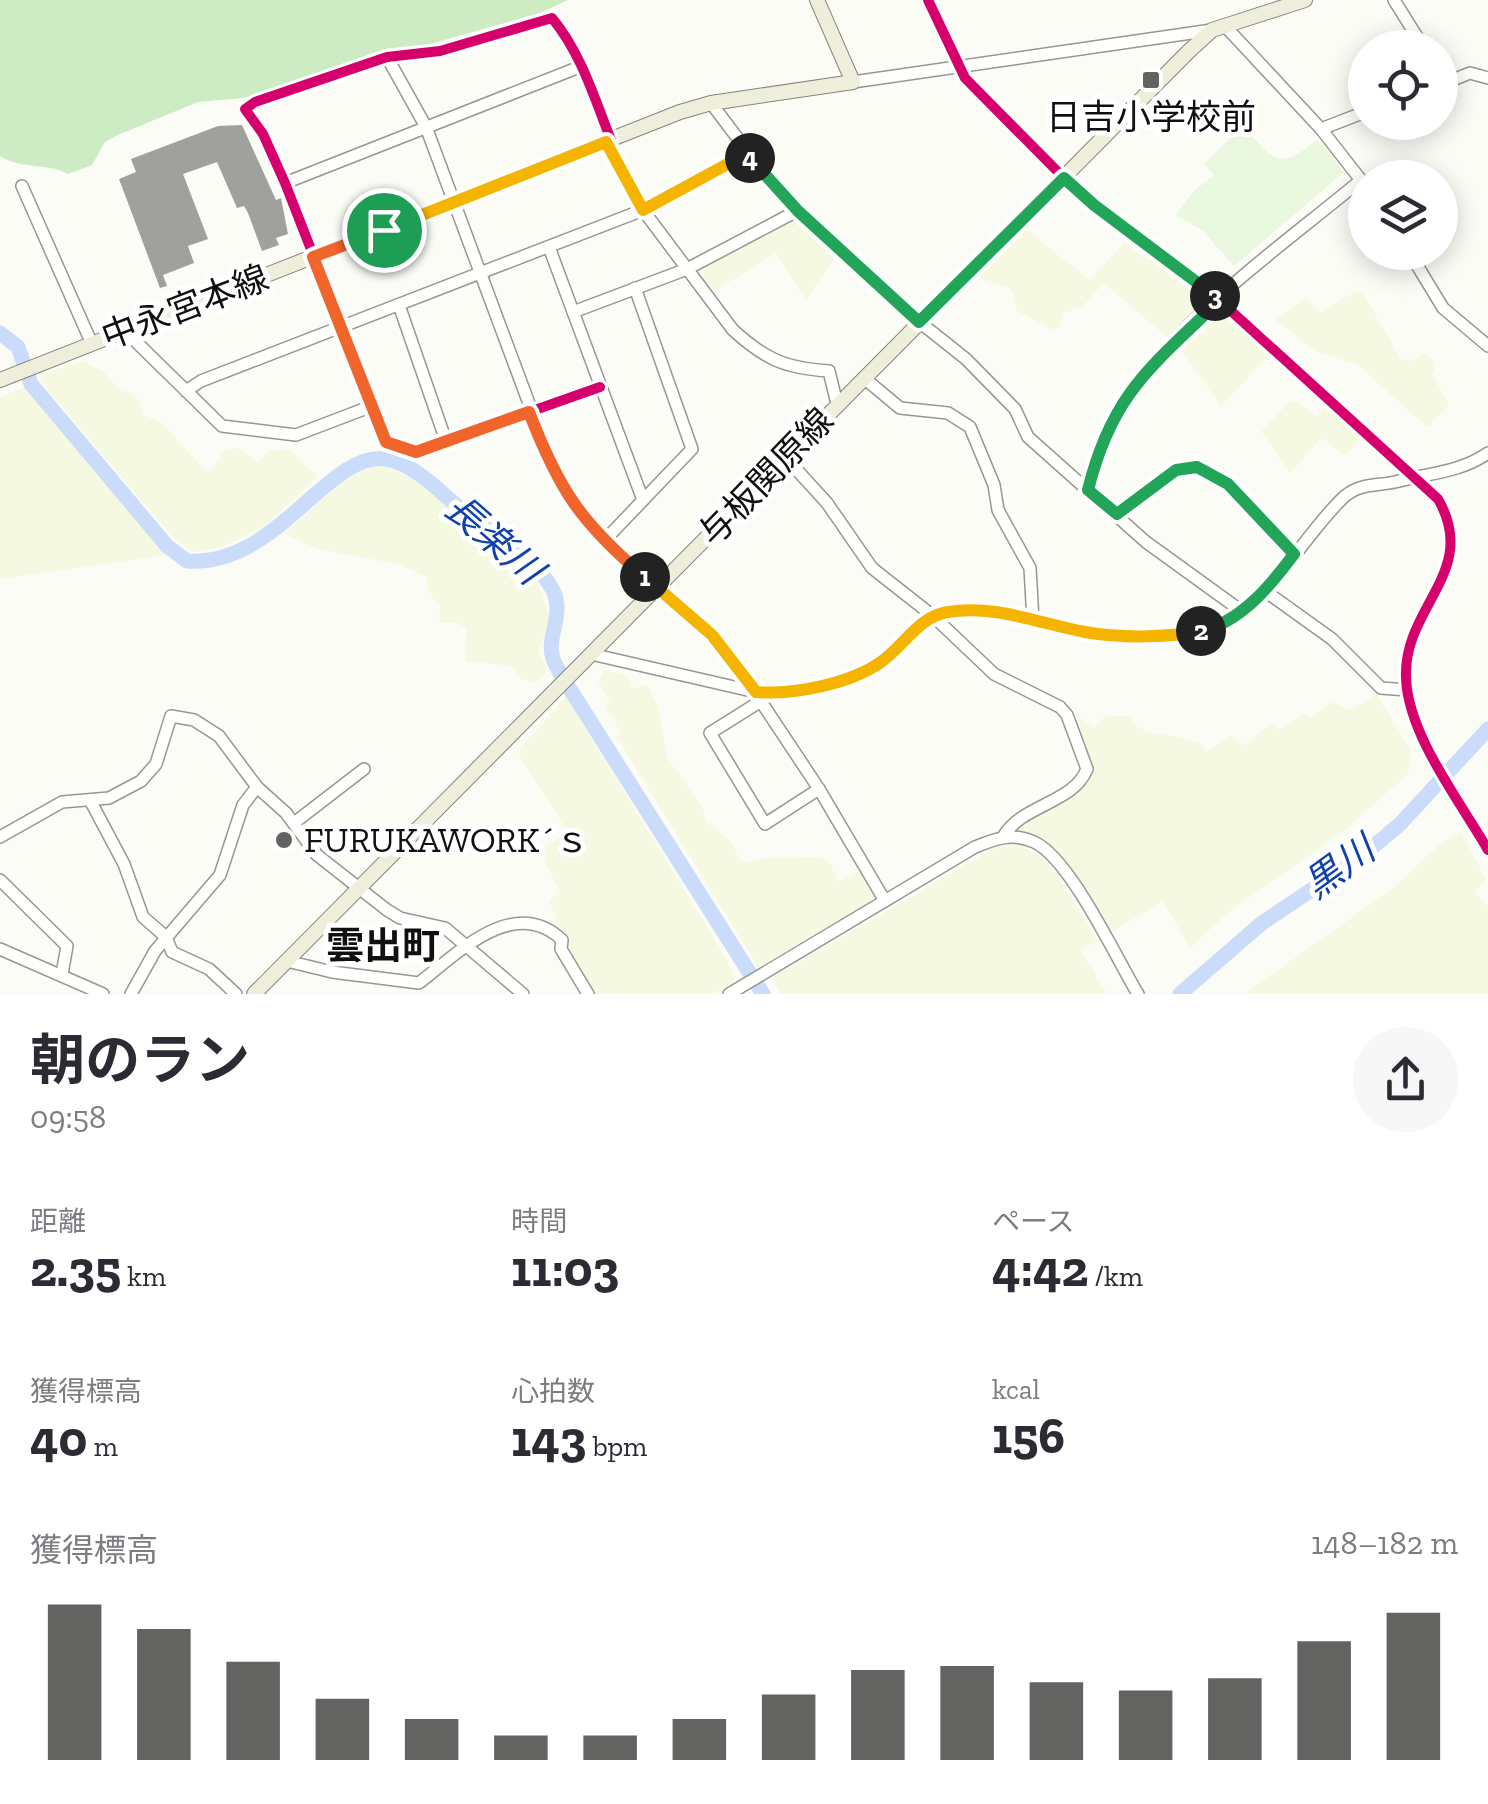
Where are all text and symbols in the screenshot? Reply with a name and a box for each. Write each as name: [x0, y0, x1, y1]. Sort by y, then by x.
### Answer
map controls: [1348, 30, 1458, 270]
button: locate: [1348, 30, 1458, 140]
marker: 日吉小学校前: [1140, 69, 1162, 91]
place label: 日吉小学校前: [1046, 96, 1256, 138]
pin: 4: [725, 133, 775, 183]
text: 4: [742, 141, 758, 174]
button: layers: [1348, 160, 1458, 270]
pin: [342, 188, 427, 273]
icon: arrive: [357, 203, 412, 258]
street label: 中永宮本線: [96, 256, 274, 358]
pin: 3: [1190, 271, 1240, 321]
text: 3: [1208, 279, 1222, 312]
street label: 与板関原線: [690, 399, 842, 555]
water label: 長楽川: [436, 484, 555, 596]
pin: 1: [620, 552, 670, 602]
text: 1: [639, 560, 651, 593]
pin: 2: [1176, 606, 1226, 656]
text: 2: [1193, 614, 1209, 647]
place label: FURUKAWORK´ｓ: [304, 819, 590, 861]
water label: 黒川: [1295, 824, 1386, 908]
marker: FURUKAWORK´ｓ: [273, 829, 295, 851]
district label: 雲出町: [326, 923, 440, 969]
text: 朝のラン: [30, 1027, 250, 1093]
button: share: [1353, 1027, 1458, 1132]
text: 09:58: [30, 1098, 106, 1136]
text: 距離: [30, 1205, 86, 1238]
text: 時間: [511, 1205, 567, 1238]
text: ペース: [992, 1205, 1075, 1238]
text: 2.35: [30, 1239, 121, 1299]
text: 11:03: [511, 1239, 619, 1299]
text: 4:42: [992, 1239, 1088, 1299]
text: km: [121, 1260, 166, 1293]
text: /km: [1088, 1260, 1143, 1293]
text: kcal: [992, 1373, 1040, 1406]
text: 獲得標高: [30, 1375, 142, 1408]
text: 心拍数: [511, 1375, 595, 1408]
text: 156: [992, 1406, 1065, 1466]
text: 40: [30, 1409, 87, 1469]
text: 143: [511, 1409, 586, 1469]
text: m: [87, 1430, 118, 1463]
text: bpm: [586, 1430, 647, 1463]
text: 148–182 m: [1311, 1524, 1458, 1562]
text: 獲得標高: [30, 1531, 158, 1569]

